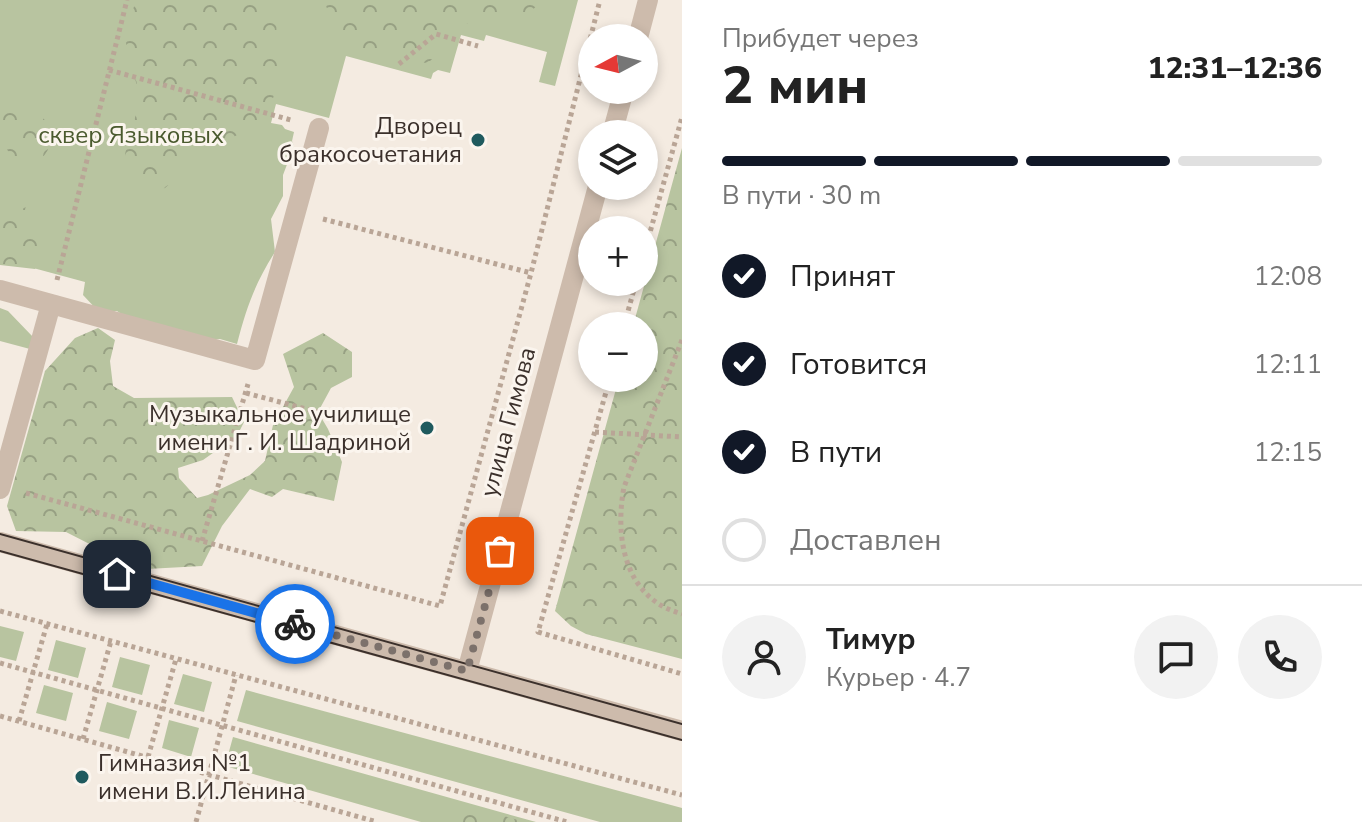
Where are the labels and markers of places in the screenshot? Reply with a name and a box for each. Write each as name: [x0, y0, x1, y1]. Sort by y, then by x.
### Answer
place label: Дворец бракосочетания: [279, 110, 462, 170]
marker: Дворец бракосочетания: [469, 131, 487, 149]
place label: Музыкальное училище имени Г. И. Шадриной: [149, 398, 411, 458]
marker: Музыкальное училище имени Г. И. Шадриной: [418, 419, 436, 437]
pin: [466, 517, 534, 585]
pin: [83, 540, 151, 608]
place label: Гимназия №1 имени В.И.Ленина: [98, 747, 306, 807]
marker: Гимназия №1 имени В.И.Ленина: [73, 768, 91, 786]

